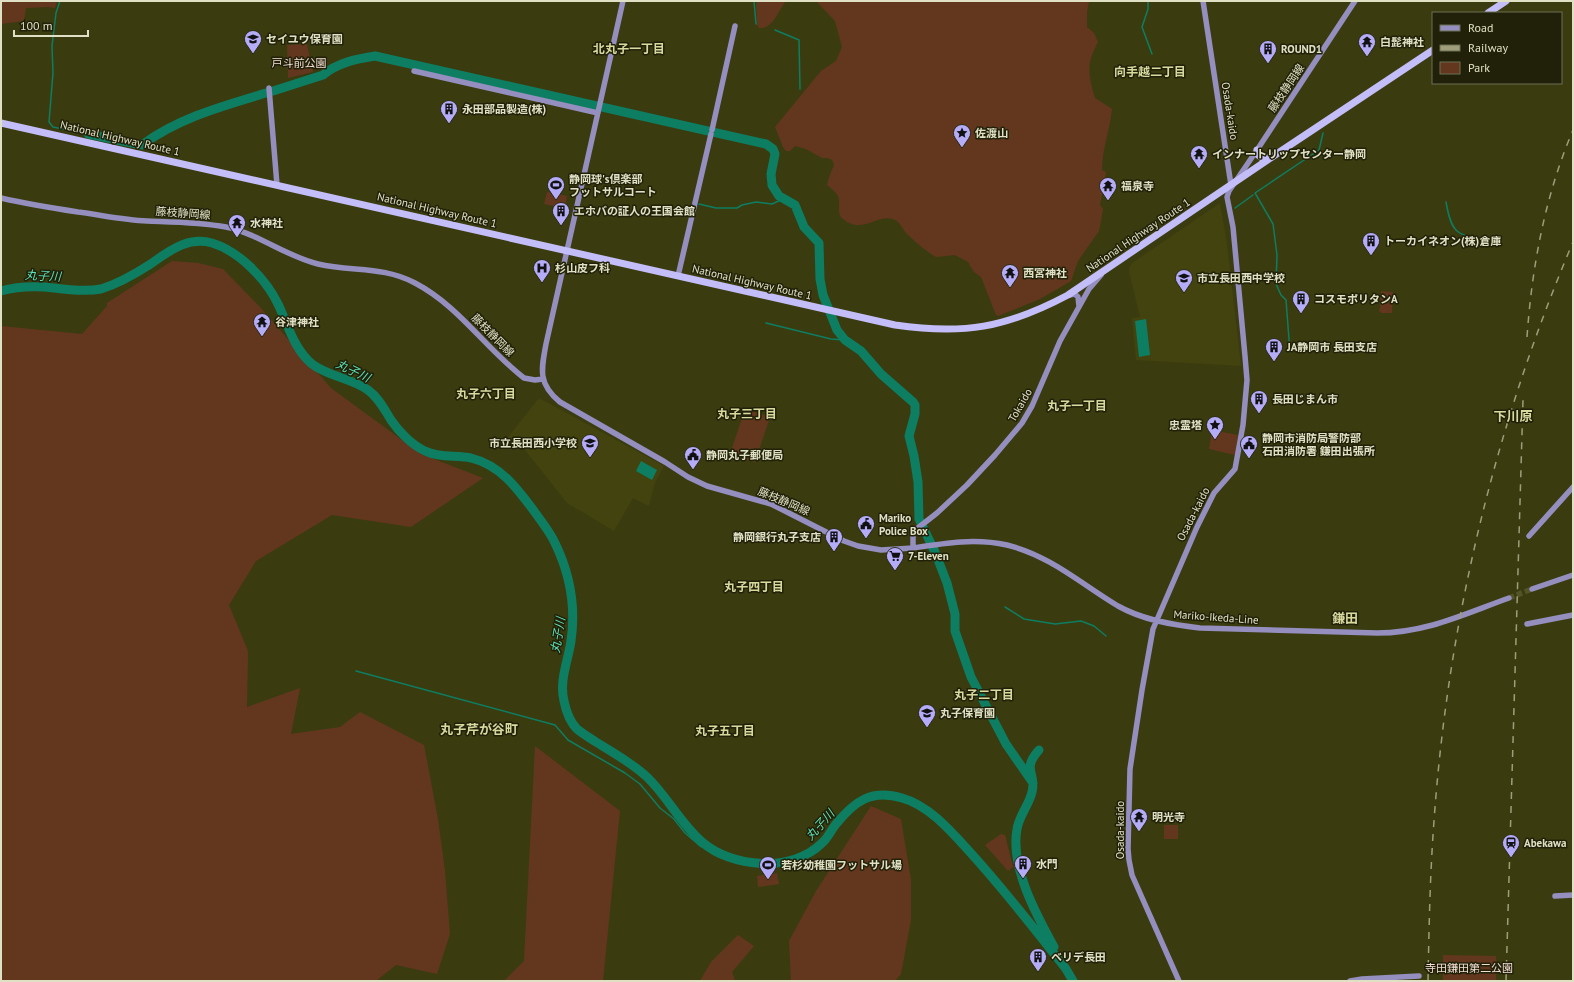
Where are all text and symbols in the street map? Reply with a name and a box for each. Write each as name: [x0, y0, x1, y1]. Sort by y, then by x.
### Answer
scale bar: [14, 12, 88, 38]
legend: [1432, 12, 1562, 84]
text: 100 m: [20, 18, 53, 33]
text: Road: [1468, 20, 1493, 35]
school or university icon: セイユウ保育園: [243, 29, 263, 54]
place label: セイユウ保育園: [266, 32, 343, 46]
temple icon: 白髭神社: [1357, 32, 1377, 57]
place label: 白髭神社: [1380, 35, 1424, 49]
building icon: ROUND1: [1258, 39, 1278, 64]
text: Railway: [1468, 40, 1508, 55]
district label: 北丸子一丁目: [593, 41, 665, 56]
place label: ROUND1: [1281, 42, 1322, 56]
park label: 戸斗前公園: [272, 56, 327, 70]
text: Park: [1468, 60, 1490, 75]
street label: 藤枝静岡線: [1265, 61, 1307, 115]
district label: 向手越二丁目: [1114, 64, 1186, 79]
street label: Osada-kaido: [1219, 81, 1241, 141]
building icon: 永田部品製造(株): [439, 99, 459, 124]
place label: 永田部品製造(株): [462, 102, 546, 116]
street label: National Highway Route 1: [59, 117, 181, 159]
place icon: 佐渡山: [952, 123, 972, 148]
place label: 佐渡山: [975, 126, 1008, 140]
temple icon: インナートリップセンター静岡: [1189, 144, 1209, 169]
place label: インナートリップセンター静岡: [1212, 147, 1366, 161]
place label: 静岡球's倶楽部 フットサルコート: [569, 172, 657, 199]
sports icon: 静岡球's倶楽部 フットサルコート: [546, 175, 566, 200]
temple icon: 福泉寺: [1098, 176, 1118, 201]
place label: 福泉寺: [1121, 179, 1154, 193]
street label: National Highway Route 1: [376, 189, 498, 231]
street label: National Highway Route 1: [1083, 195, 1193, 275]
building icon: エホバの証人の王国会館: [551, 201, 571, 226]
street label: 藤枝静岡線: [155, 204, 211, 222]
place label: エホバの証人の王国会館: [574, 204, 695, 218]
temple icon: 水神社: [227, 213, 247, 238]
place label: 水神社: [250, 216, 283, 230]
building icon: トーカイネオン(株)倉庫: [1361, 231, 1381, 256]
place label: トーカイネオン(株)倉庫: [1384, 234, 1501, 248]
hospital icon: 杉山皮フ科: [532, 258, 552, 283]
place label: 杉山皮フ科: [555, 261, 610, 275]
street label: National Highway Route 1: [691, 261, 813, 303]
temple icon: 西宮神社: [1000, 263, 1020, 288]
place label: 西宮神社: [1023, 266, 1067, 280]
water label: 丸子川: [25, 267, 63, 284]
school or university icon: 市立長田西中学校: [1174, 268, 1194, 293]
place label: 市立長田西中学校: [1197, 271, 1285, 285]
building icon: コスモポリタンA: [1291, 289, 1311, 314]
place label: コスモポリタンA: [1314, 292, 1398, 306]
street label: 藤枝静岡線: [469, 311, 517, 359]
temple icon: 谷津神社: [252, 312, 272, 337]
place label: 谷津神社: [275, 315, 319, 329]
building icon: JA静岡市 長田支店: [1264, 337, 1284, 362]
place label: JA静岡市 長田支店: [1286, 340, 1377, 354]
water label: 丸子川: [334, 356, 375, 386]
district label: 丸子六丁目: [456, 386, 516, 401]
street label: Tokaido: [1005, 386, 1035, 424]
building icon: 長田じまん市: [1249, 389, 1269, 414]
place label: 長田じまん市: [1272, 392, 1338, 406]
district label: 丸子一丁目: [1047, 398, 1107, 413]
district label: 丸子三丁目: [717, 406, 777, 421]
district label: 下川原: [1493, 408, 1533, 425]
place icon: 忠霊塔: [1205, 415, 1225, 440]
place label: 忠霊塔: [1169, 418, 1202, 432]
place label: 静岡市消防局警防部 石田消防署 鎌田出張所: [1262, 431, 1375, 458]
school or university icon: 市立長田西小学校: [580, 433, 600, 458]
public building icon: 静岡市消防局警防部 石田消防署 鎌田出張所: [1239, 434, 1259, 459]
place label: 市立長田西小学校: [489, 436, 577, 450]
public building icon: 静岡丸子郵便局: [683, 445, 703, 470]
place label: 静岡丸子郵便局: [706, 448, 783, 462]
street label: 藤枝静岡線: [756, 484, 812, 518]
street label: Osada-kaido: [1173, 485, 1213, 543]
place label: Mariko Police Box: [879, 511, 928, 538]
public building icon: Mariko Police Box: [856, 514, 876, 539]
building icon: 静岡銀行丸子支店: [824, 527, 844, 552]
place label: 静岡銀行丸子支店: [733, 530, 821, 544]
supermarket icon: 7-Eleven: [885, 546, 905, 571]
place label: 7-Eleven: [908, 549, 949, 563]
district label: 丸子四丁目: [724, 579, 784, 594]
street label: Mariko-Ikeda-Line: [1173, 607, 1259, 627]
district label: 鎌田: [1332, 610, 1358, 627]
water label: 丸子川: [547, 614, 568, 654]
district label: 丸子二丁目: [954, 687, 1014, 702]
school or university icon: 丸子保育園: [917, 703, 937, 728]
place label: 丸子保育園: [940, 706, 995, 720]
district label: 丸子芹が谷町: [440, 721, 518, 738]
district label: 丸子五丁目: [695, 723, 755, 738]
street label: Osada-kaido: [1113, 801, 1127, 859]
water label: 丸子川: [802, 805, 839, 843]
temple icon: 明光寺: [1129, 807, 1149, 832]
place label: 明光寺: [1152, 810, 1185, 824]
station icon: Abekawa: [1501, 833, 1521, 858]
place label: Abekawa: [1524, 836, 1566, 850]
building icon: 水門: [1013, 854, 1033, 879]
sports icon: 若杉幼稚園フットサル場: [758, 855, 778, 880]
place label: 水門: [1036, 857, 1058, 871]
place label: 若杉幼稚園フットサル場: [781, 858, 902, 872]
building icon: ベリデ長田: [1028, 947, 1048, 972]
place label: ベリデ長田: [1051, 950, 1106, 964]
park label: 寺田鎌田第二公園: [1425, 961, 1513, 975]

